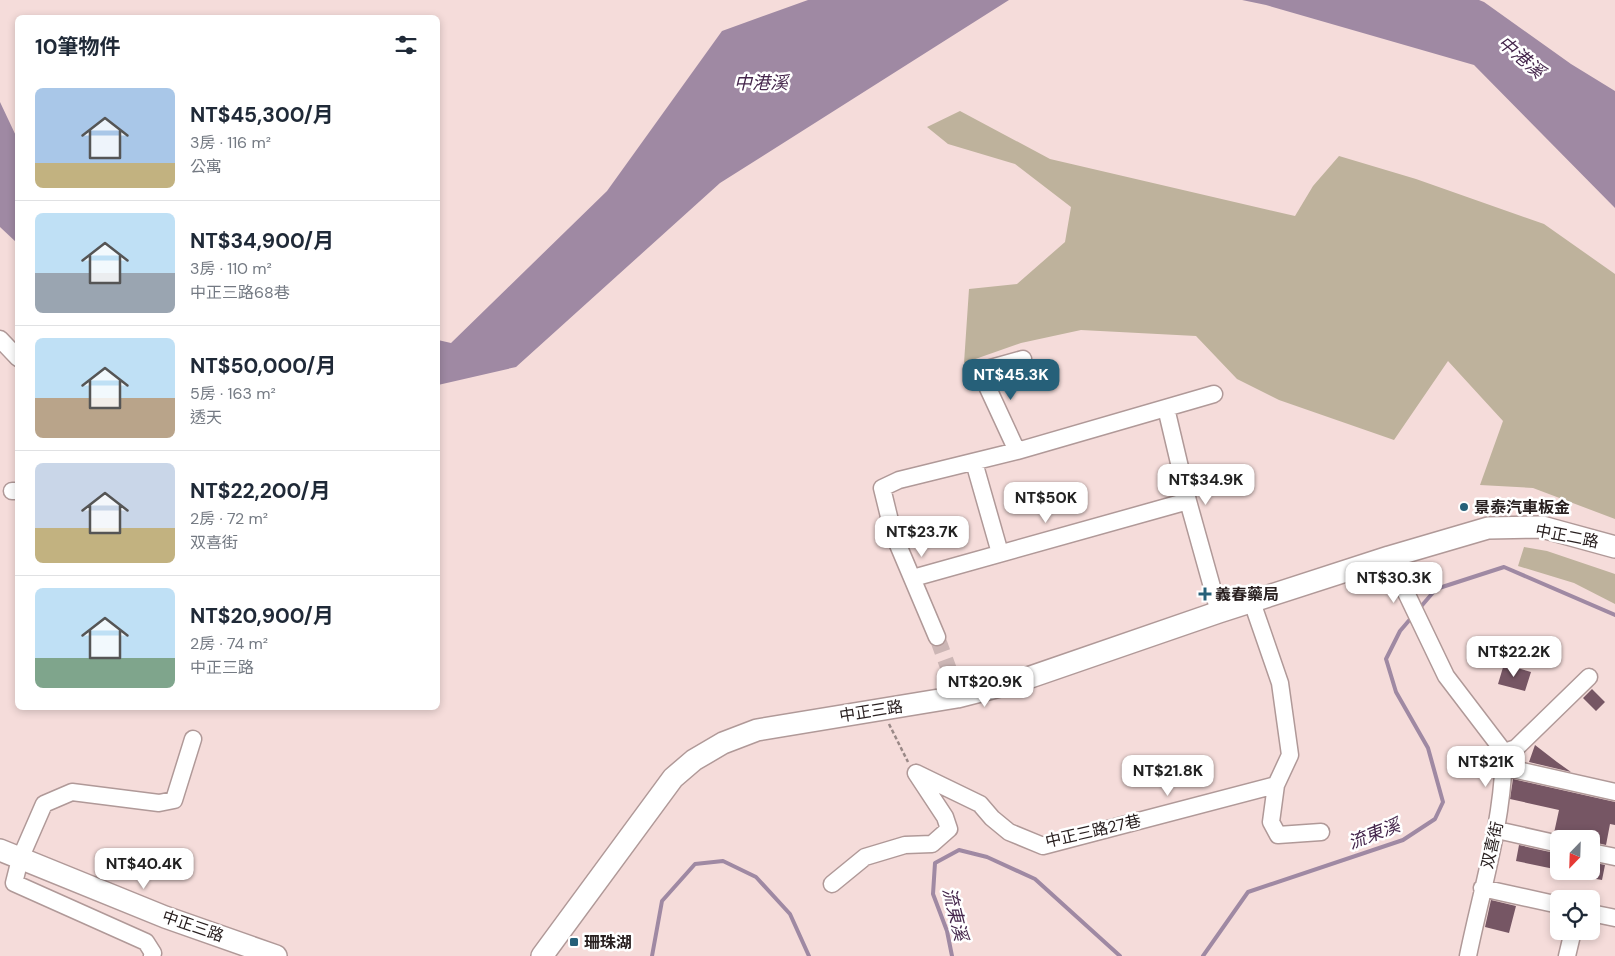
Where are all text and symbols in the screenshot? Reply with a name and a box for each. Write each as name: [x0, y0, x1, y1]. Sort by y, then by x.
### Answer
water label: 中港溪: [1493, 30, 1552, 85]
icon: filters: [392, 31, 420, 59]
text: 10筆物件: [35, 33, 120, 61]
water label: 中港溪: [734, 71, 791, 95]
text: NT$45,300/月: [190, 101, 334, 129]
icon: home: [75, 108, 135, 168]
text: 3房 · 116 m²: [190, 132, 271, 153]
text: 公寓: [190, 156, 222, 177]
text: NT$34,900/月: [190, 227, 334, 255]
icon: home: [75, 233, 135, 293]
text: 3房 · 110 m²: [190, 258, 272, 279]
text: 中正三路68巷: [190, 282, 290, 303]
text: NT$50,000/月: [190, 352, 336, 380]
icon: home: [75, 358, 135, 418]
pin: NT$45.3K: [959, 358, 1063, 401]
text: NT$45.3K: [973, 364, 1049, 385]
text: 5房 · 163 m²: [190, 383, 276, 404]
text: 透天: [190, 407, 222, 428]
pin: NT$34.9K: [1154, 464, 1258, 506]
text: NT$34.9K: [1169, 469, 1243, 490]
text: NT$22,200/月: [190, 477, 331, 505]
pin: NT$50K: [1005, 482, 1087, 524]
icon: home: [75, 483, 135, 543]
text: NT$50K: [1015, 487, 1077, 508]
place label: 景泰汽車板金: [1474, 497, 1570, 518]
marker: 景泰汽車板金: [1458, 501, 1470, 513]
text: 2房 · 72 m²: [190, 508, 268, 529]
pin: NT$23.7K: [870, 516, 974, 558]
street label: 中正二路: [1534, 520, 1600, 552]
text: NT$23.7K: [886, 521, 958, 542]
text: 双喜街: [190, 532, 238, 553]
pin: NT$30.3K: [1342, 562, 1446, 604]
text: NT$30.3K: [1356, 567, 1432, 588]
place label: 義春藥局: [1215, 584, 1279, 605]
marker: 義春藥局: [1199, 588, 1211, 600]
text: NT$20,900/月: [190, 602, 334, 630]
icon: home: [75, 608, 135, 668]
text: 2房 · 74 m²: [190, 633, 268, 654]
pin: NT$22.2K: [1462, 636, 1566, 678]
text: NT$22.2K: [1478, 641, 1550, 662]
text: 中正三路: [190, 657, 254, 678]
pin: NT$20.9K: [933, 666, 1037, 708]
text: NT$20.9K: [948, 671, 1022, 692]
street label: 中正三路: [838, 696, 904, 726]
pin: NT$21K: [1445, 746, 1527, 788]
text: NT$21K: [1458, 751, 1514, 772]
pin: NT$21.8K: [1116, 754, 1220, 797]
text: NT$21.8K: [1133, 760, 1203, 781]
street label: 中正三路27巷: [1043, 810, 1143, 852]
water label: 流東溪: [1344, 812, 1406, 855]
street label: 双喜街: [1476, 819, 1508, 871]
north arrow: [1550, 830, 1600, 880]
map controls: [1550, 830, 1600, 940]
pin: NT$40.4K: [92, 848, 196, 890]
text: NT$40.4K: [106, 853, 182, 874]
water label: 流東溪: [937, 885, 974, 946]
button: locate: [1550, 890, 1600, 940]
street label: 中正三路: [159, 906, 227, 946]
place label: 珊珠湖: [584, 932, 632, 953]
marker: 珊珠湖: [568, 936, 580, 948]

